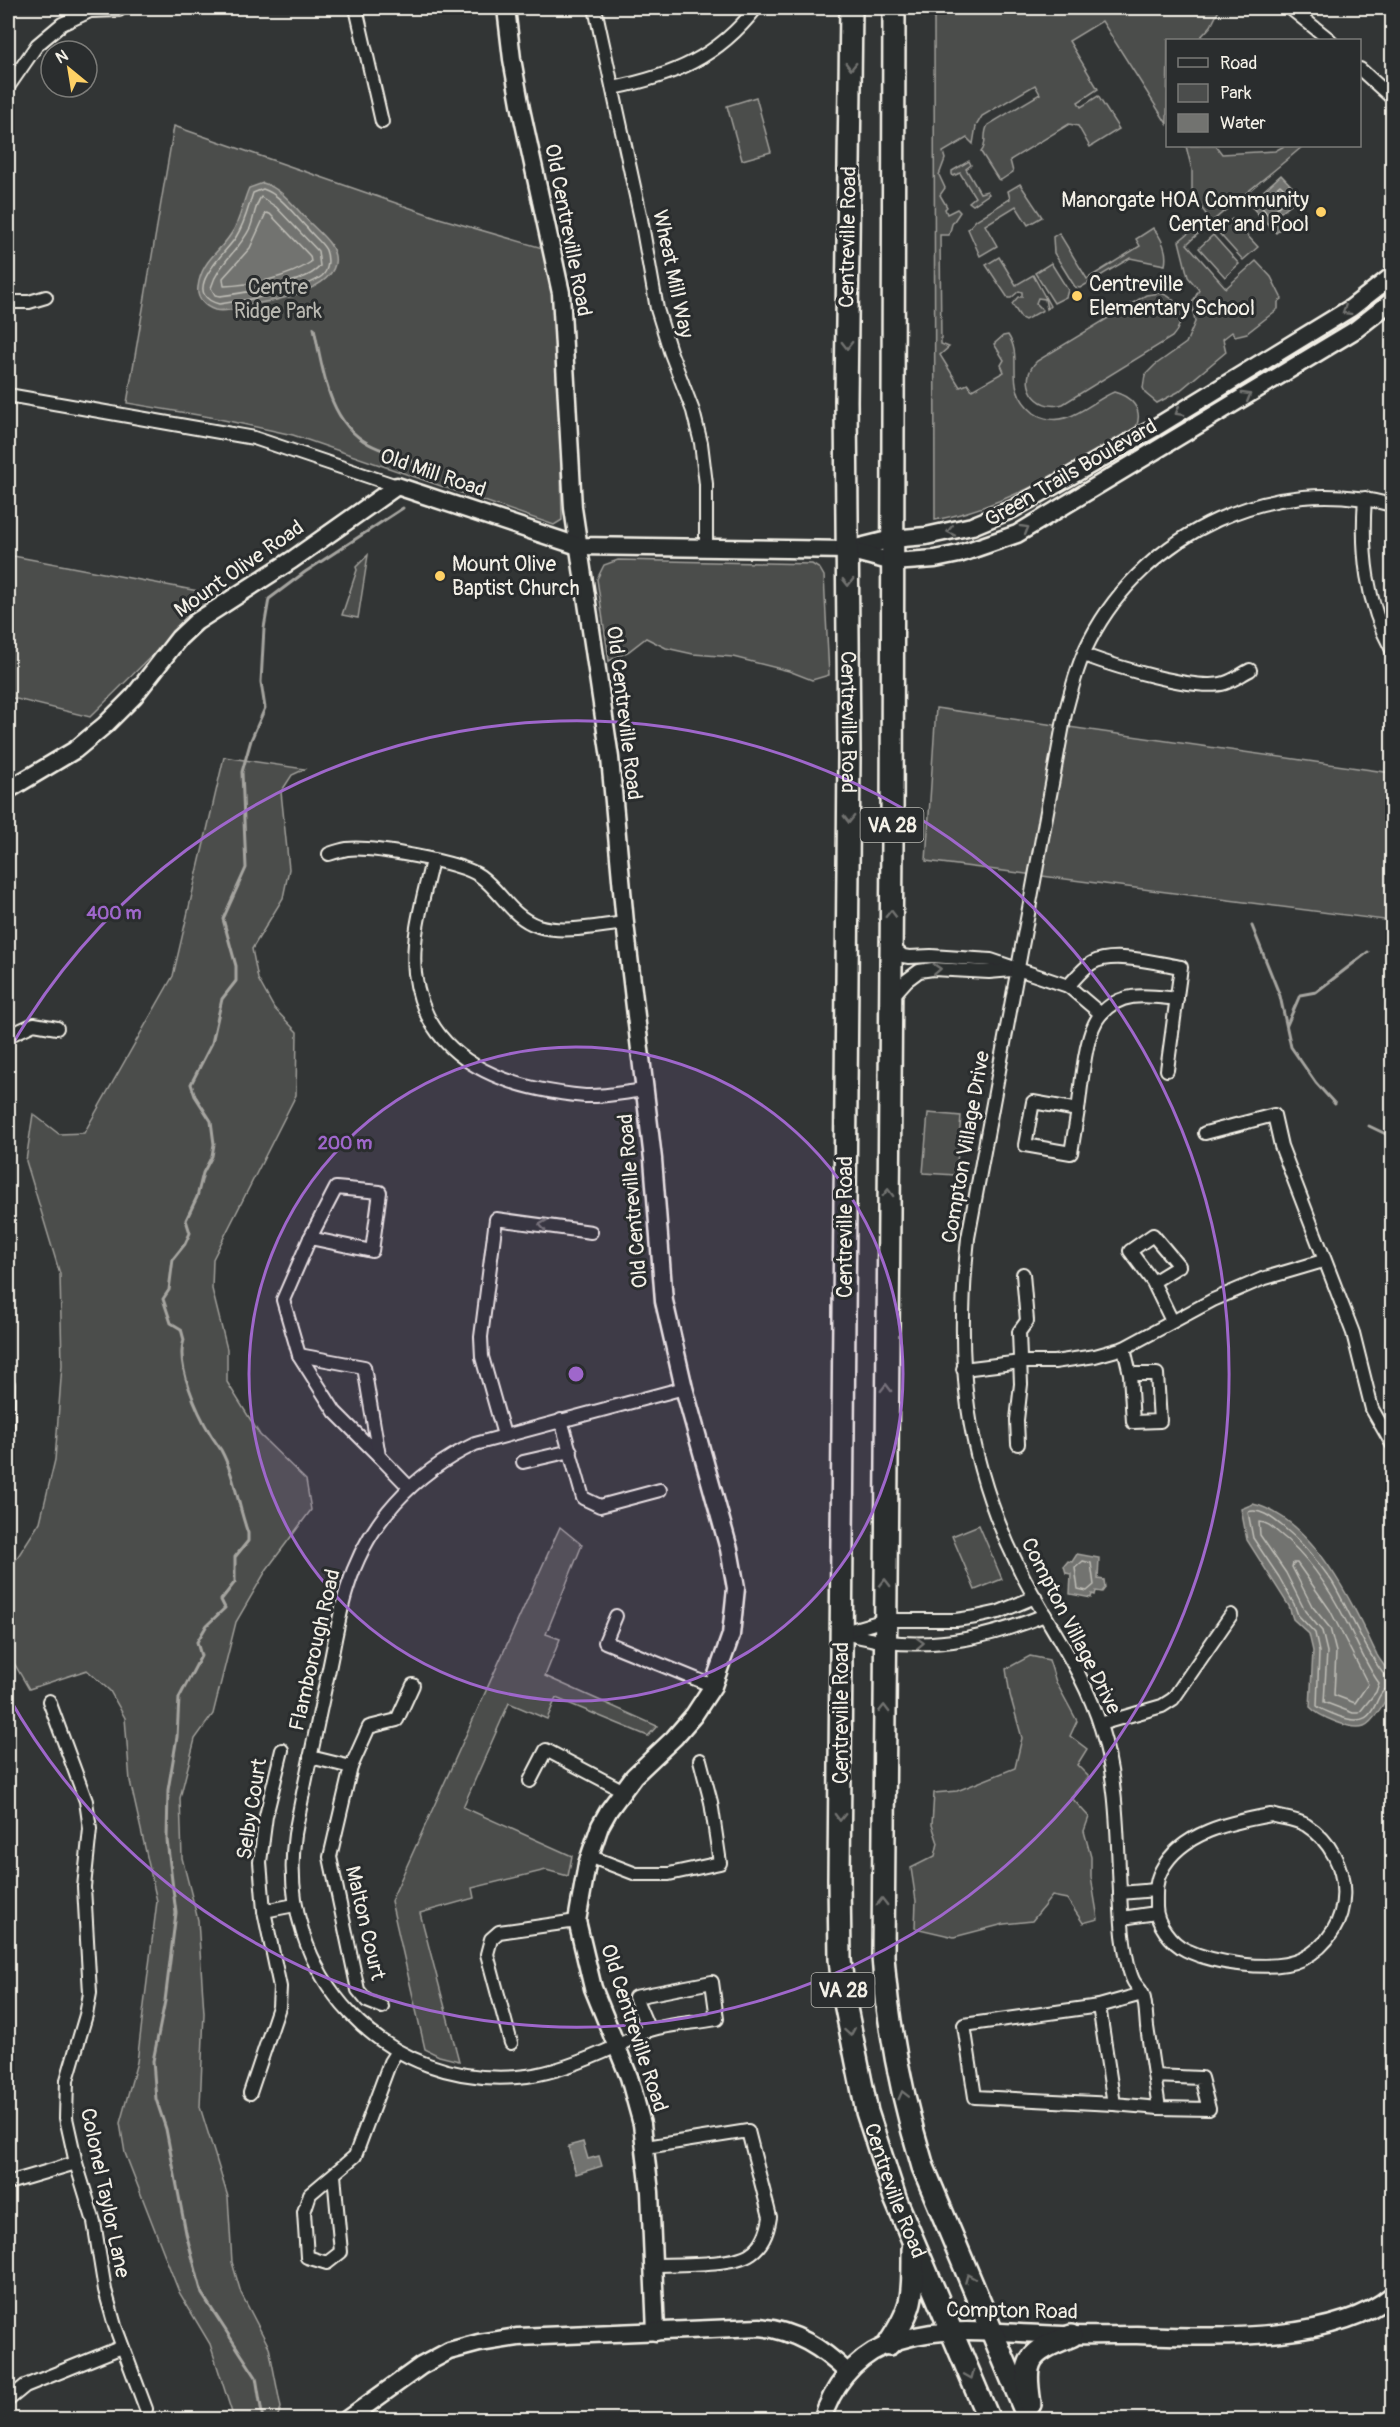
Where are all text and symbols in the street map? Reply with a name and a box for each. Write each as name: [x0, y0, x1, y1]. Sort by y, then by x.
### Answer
north arrow: [39, 39, 99, 99]
legend: [1166, 39, 1361, 147]
text: N: [52, 45, 72, 68]
text: Road: [1220, 52, 1257, 75]
one-way arrow: [844, 61, 857, 70]
text: Park: [1220, 82, 1252, 105]
text: Water: [1220, 112, 1266, 135]
street label: Old Centreville Road: [538, 141, 598, 319]
street label: Centreville Road: [833, 166, 863, 308]
place label: Manorgate HOA Community Center and Pool: [1061, 187, 1309, 238]
marker: Manorgate HOA Community Center and Pool: [1314, 205, 1328, 219]
street label: Wheat Mill Way: [646, 207, 700, 341]
place label: Centreville Elementary School: [1089, 271, 1255, 322]
park label: Centre Ridge Park: [234, 274, 322, 325]
marker: Centreville Elementary School: [1070, 289, 1084, 303]
one-way arrow: [1342, 303, 1352, 315]
one-way arrow: [841, 340, 853, 349]
one-way arrow: [1241, 392, 1251, 404]
one-way arrow: [1175, 405, 1185, 417]
street label: Green Trails Boulevard: [980, 413, 1162, 533]
street label: Old Mill Road: [377, 442, 489, 504]
street label: Mount Olive Road: [169, 514, 309, 624]
one-way arrow: [947, 524, 957, 537]
one-way arrow: [1019, 525, 1030, 536]
place label: Mount Olive Baptist Church: [452, 551, 580, 602]
marker: Mount Olive Baptist Church: [433, 569, 447, 583]
one-way arrow: [842, 577, 855, 586]
street label: Old Centreville Road: [600, 624, 648, 802]
street label: Centreville Road: [835, 651, 863, 793]
road number: VA 28: [860, 808, 924, 842]
one-way arrow: [843, 814, 855, 823]
text: 400 m: [87, 902, 141, 925]
one-way arrow: [885, 910, 897, 919]
one-way arrow: [932, 963, 941, 976]
street label: Compton Village Drive: [936, 1048, 996, 1245]
street label: Old Centreville Road: [612, 1113, 654, 1289]
text: 200 m: [318, 1132, 372, 1155]
street label: Centreville Road: [832, 1156, 859, 1298]
one-way arrow: [882, 1189, 894, 1198]
one-way arrow: [539, 1220, 548, 1232]
centre of rings: [566, 1364, 586, 1384]
one-way arrow: [880, 1384, 892, 1393]
street label: Compton Village Drive: [1015, 1533, 1127, 1719]
street label: Flamborough Road: [283, 1566, 347, 1734]
one-way arrow: [879, 1579, 891, 1588]
one-way arrow: [915, 1636, 924, 1649]
street label: Centreville Road: [828, 1642, 855, 1784]
one-way arrow: [878, 1705, 890, 1714]
street label: Selby Court: [231, 1756, 273, 1862]
one-way arrow: [834, 1812, 846, 1821]
street label: Malton Court: [339, 1863, 391, 1983]
one-way arrow: [876, 1898, 888, 1907]
street label: Old Centreville Road: [594, 1940, 674, 2116]
road number: VA 28: [812, 1973, 874, 2007]
one-way arrow: [843, 2028, 855, 2037]
one-way arrow: [897, 2091, 910, 2101]
street label: Colonel Taylor Lane: [74, 2106, 136, 2281]
street label: Centreville Road: [858, 2120, 932, 2262]
one-way arrow: [964, 2274, 976, 2285]
street label: Compton Road: [946, 2296, 1078, 2326]
one-way arrow: [963, 2369, 975, 2380]

